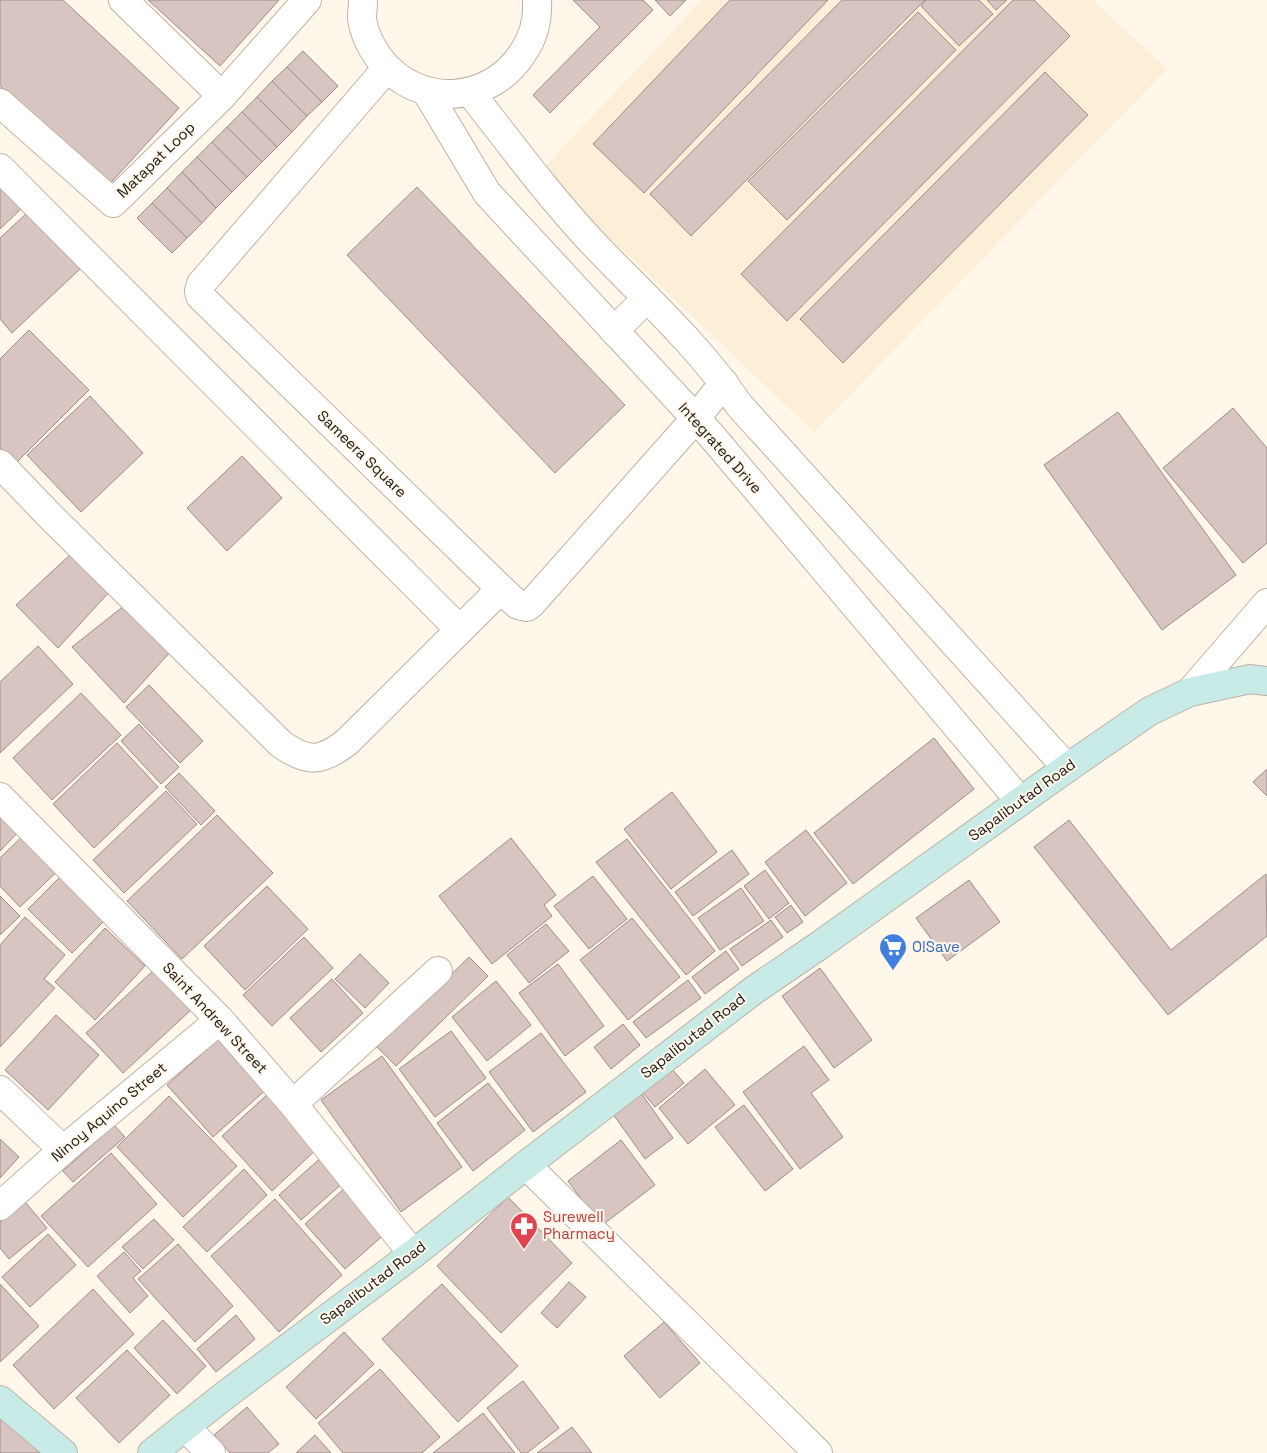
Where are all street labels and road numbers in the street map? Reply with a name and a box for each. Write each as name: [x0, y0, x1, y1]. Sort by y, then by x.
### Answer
street label: Matapat Loop: [113, 118, 199, 202]
street label: Integrated Drive: [674, 398, 766, 497]
street label: Sameera Square: [314, 406, 411, 501]
street label: Sapalibutad Road: [964, 754, 1079, 845]
street label: Saint Andrew Street: [159, 958, 272, 1077]
street label: Sapalibutad Road: [636, 989, 749, 1082]
street label: Ninoy Aquino Street: [47, 1058, 170, 1166]
street label: Sapalibutad Road: [316, 1237, 429, 1329]

